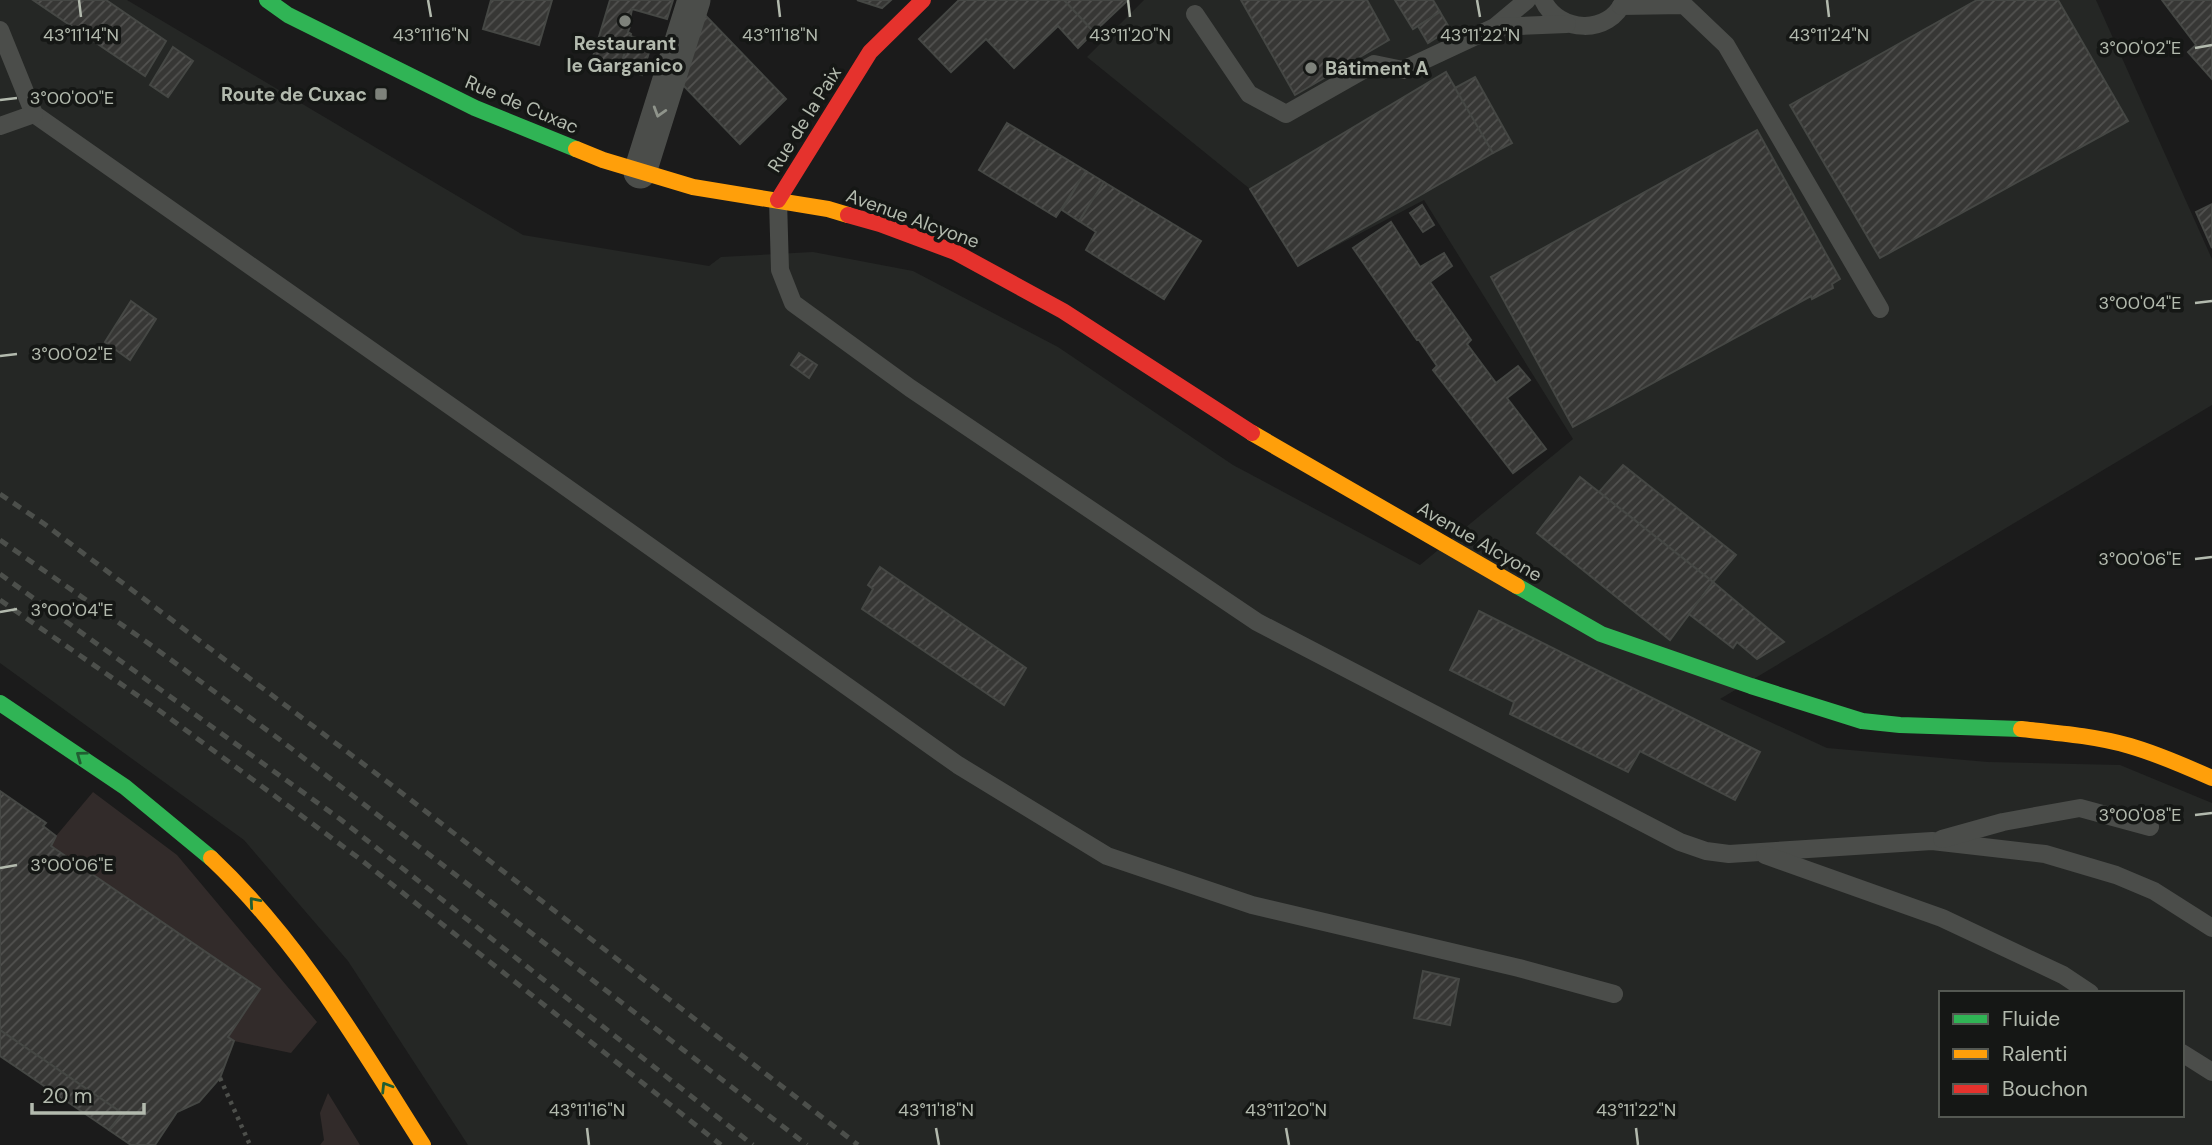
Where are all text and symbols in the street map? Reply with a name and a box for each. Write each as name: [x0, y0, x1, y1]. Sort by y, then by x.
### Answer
marker: Restaurant le Garganico: [617, 13, 633, 29]
text: 43°11'14"N: [43, 23, 119, 47]
text: 43°11'16"N: [393, 23, 469, 47]
text: 43°11'18"N: [742, 23, 818, 47]
text: 43°11'20"N: [1089, 23, 1171, 47]
text: 43°11'22"N: [1440, 23, 1520, 47]
text: 43°11'24"N: [1789, 23, 1869, 47]
place label: Restaurant le Garganico: [567, 31, 683, 78]
text: 3°00'02"E: [2099, 36, 2181, 60]
place label: Bâtiment A: [1325, 56, 1429, 81]
marker: Bâtiment A: [1303, 60, 1319, 76]
street label: Rue de la Paix: [762, 61, 847, 177]
street label: Rue de Cuxac: [461, 69, 582, 140]
place label: Route de Cuxac: [221, 82, 367, 107]
text: 3°00'00"E: [30, 86, 114, 110]
marker: Route de Cuxac: [373, 86, 389, 102]
one-way arrow: [653, 105, 667, 118]
street label: Avenue Alcyone: [843, 183, 983, 254]
text: 3°00'04"E: [2099, 291, 2181, 315]
text: 3°00'02"E: [31, 342, 113, 366]
street label: Avenue Alcyone: [1413, 496, 1547, 587]
text: 3°00'06"E: [2098, 547, 2182, 571]
text: 3°00'04"E: [31, 598, 113, 622]
one-way arrow: [76, 752, 89, 764]
text: 3°00'08"E: [2099, 803, 2181, 827]
text: 3°00'06"E: [30, 853, 114, 877]
one-way arrow: [250, 898, 262, 911]
legend: [1939, 991, 2184, 1117]
text: Fluide: [2002, 1005, 2060, 1033]
text: Ralenti: [2002, 1040, 2068, 1068]
scale bar: [32, 1072, 144, 1116]
text: Bouchon: [2002, 1075, 2088, 1103]
text: 20 m: [42, 1082, 93, 1110]
one-way arrow: [382, 1082, 395, 1095]
text: 43°11'16"N: [549, 1098, 625, 1122]
text: 43°11'18"N: [898, 1098, 974, 1122]
text: 43°11'20"N: [1245, 1098, 1327, 1122]
text: 43°11'22"N: [1596, 1098, 1676, 1122]

